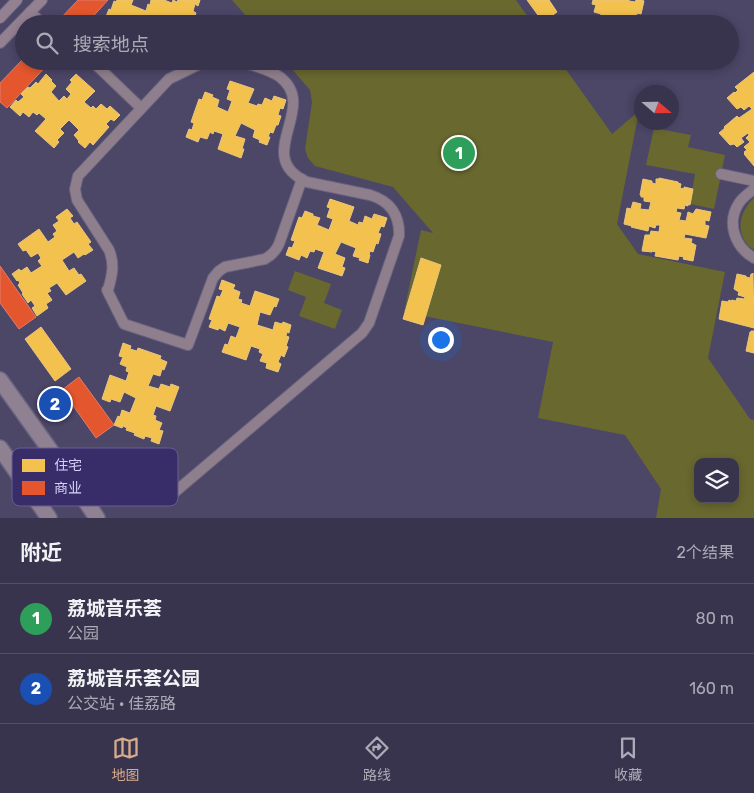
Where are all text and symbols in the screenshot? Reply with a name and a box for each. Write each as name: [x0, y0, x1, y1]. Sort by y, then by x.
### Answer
search box: [15, 15, 739, 70]
icon: search: [33, 29, 61, 57]
text: 搜索地点: [73, 33, 149, 56]
north arrow: [634, 85, 679, 130]
pin: 1: [443, 134, 475, 172]
your location: [428, 327, 454, 353]
pin: 2: [39, 385, 71, 423]
legend: [12, 448, 178, 506]
text: 住宅: [54, 457, 82, 474]
map controls: [694, 458, 739, 503]
button: layers: [694, 458, 739, 503]
text: 商业: [54, 480, 82, 497]
text: 附近: [20, 540, 62, 565]
text: 2个结果: [677, 543, 734, 562]
text: 荔城音乐荟: [67, 597, 162, 620]
text: 1: [32, 609, 40, 628]
text: 80 m: [696, 609, 734, 628]
text: 公园: [67, 624, 99, 643]
text: 荔城音乐荟公园: [67, 667, 200, 690]
text: 2: [31, 679, 41, 698]
text: 160 m: [689, 679, 734, 698]
text: 公交站 · 佳荔路: [67, 694, 176, 713]
tab: 地图: [112, 734, 140, 784]
tab: 路线: [363, 734, 391, 784]
tab: 收藏: [614, 734, 642, 784]

